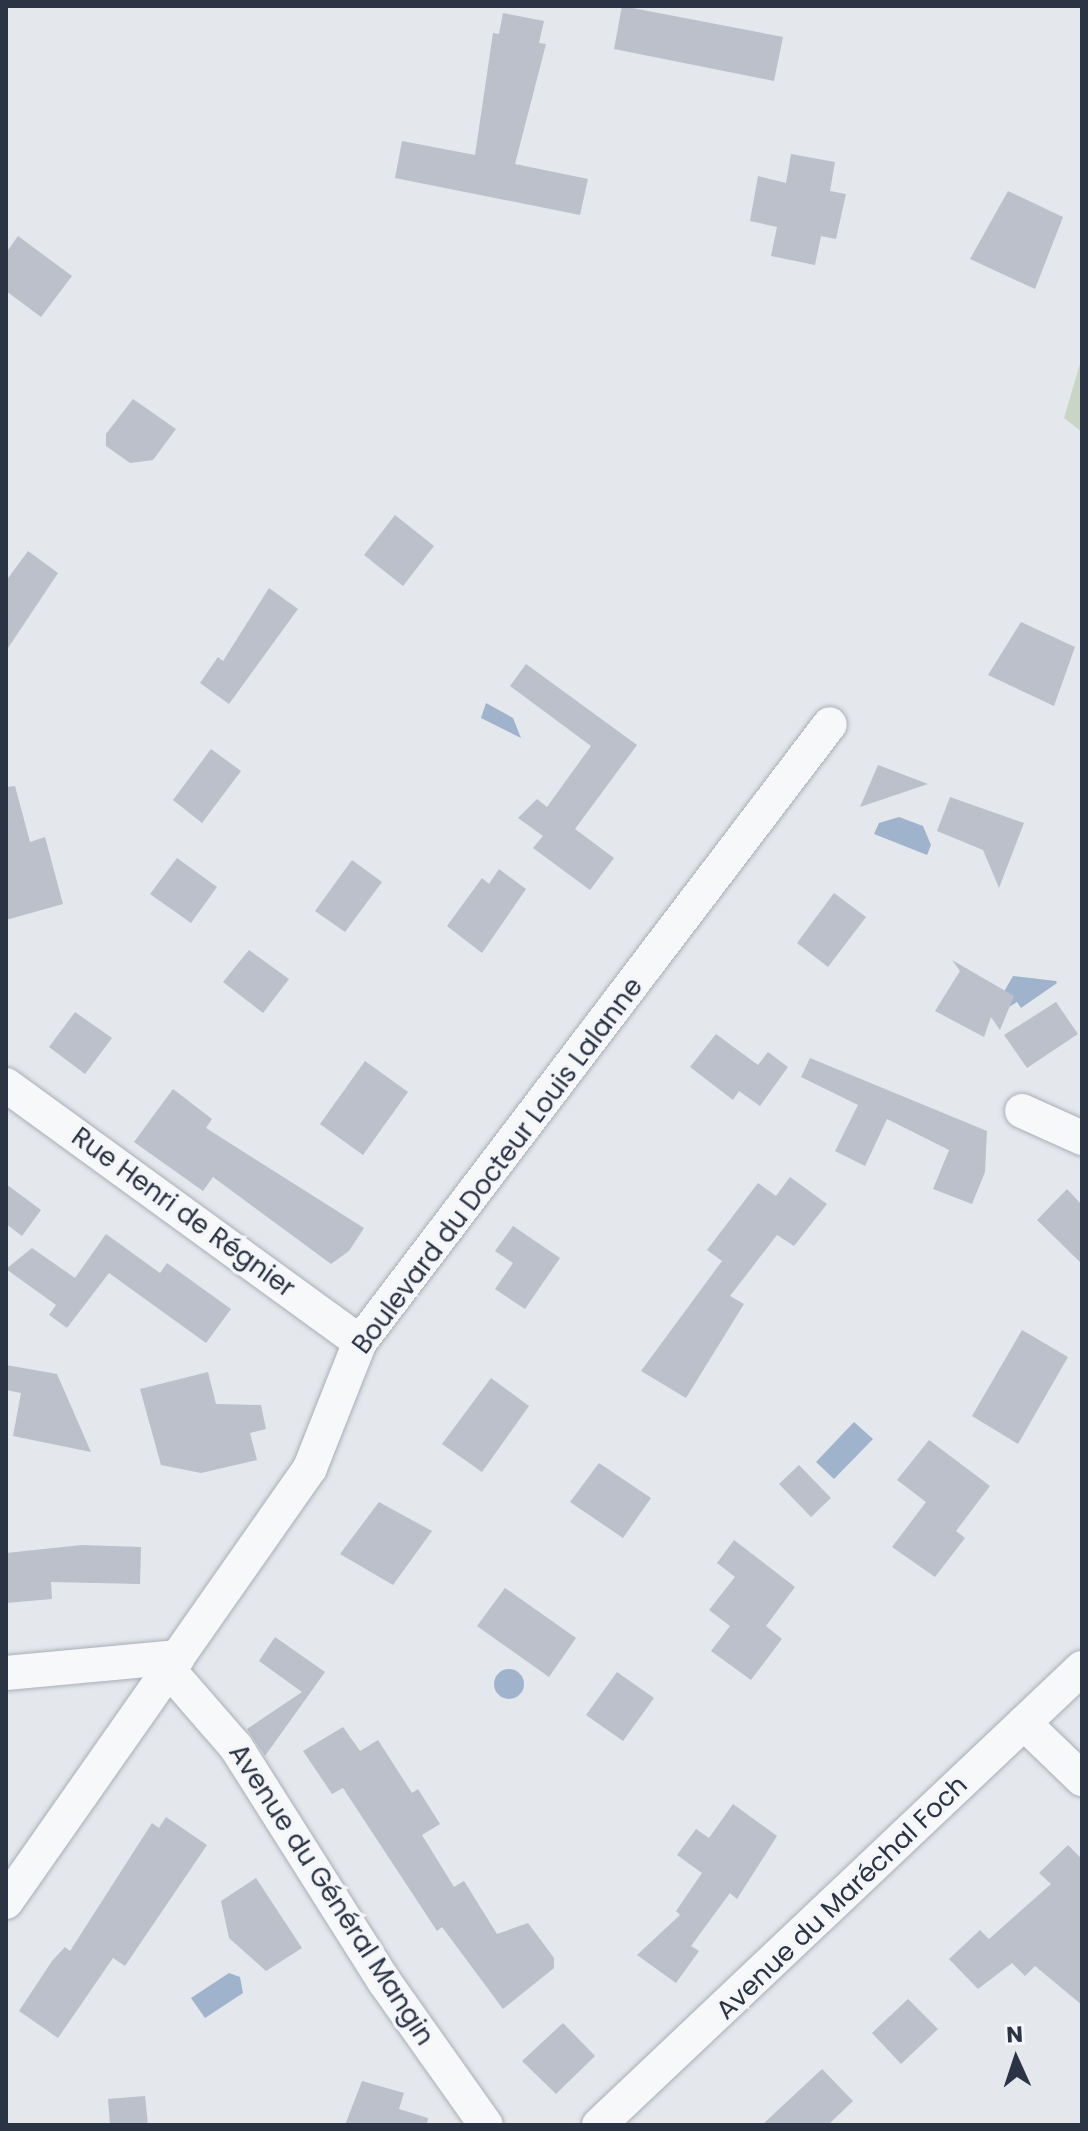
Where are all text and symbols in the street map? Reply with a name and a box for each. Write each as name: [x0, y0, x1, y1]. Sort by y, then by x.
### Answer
street label: Boulevard du Docteur Louis Lalanne: [346, 972, 650, 1360]
street label: Rue Henri de Régnier: [65, 1122, 301, 1304]
street label: Avenue du Général Mangin: [222, 1739, 440, 2051]
street label: Avenue du Maréchal Foch: [710, 1770, 974, 2026]
north arrow: [976, 2019, 1056, 2099]
text: N: [1006, 2019, 1024, 2050]

